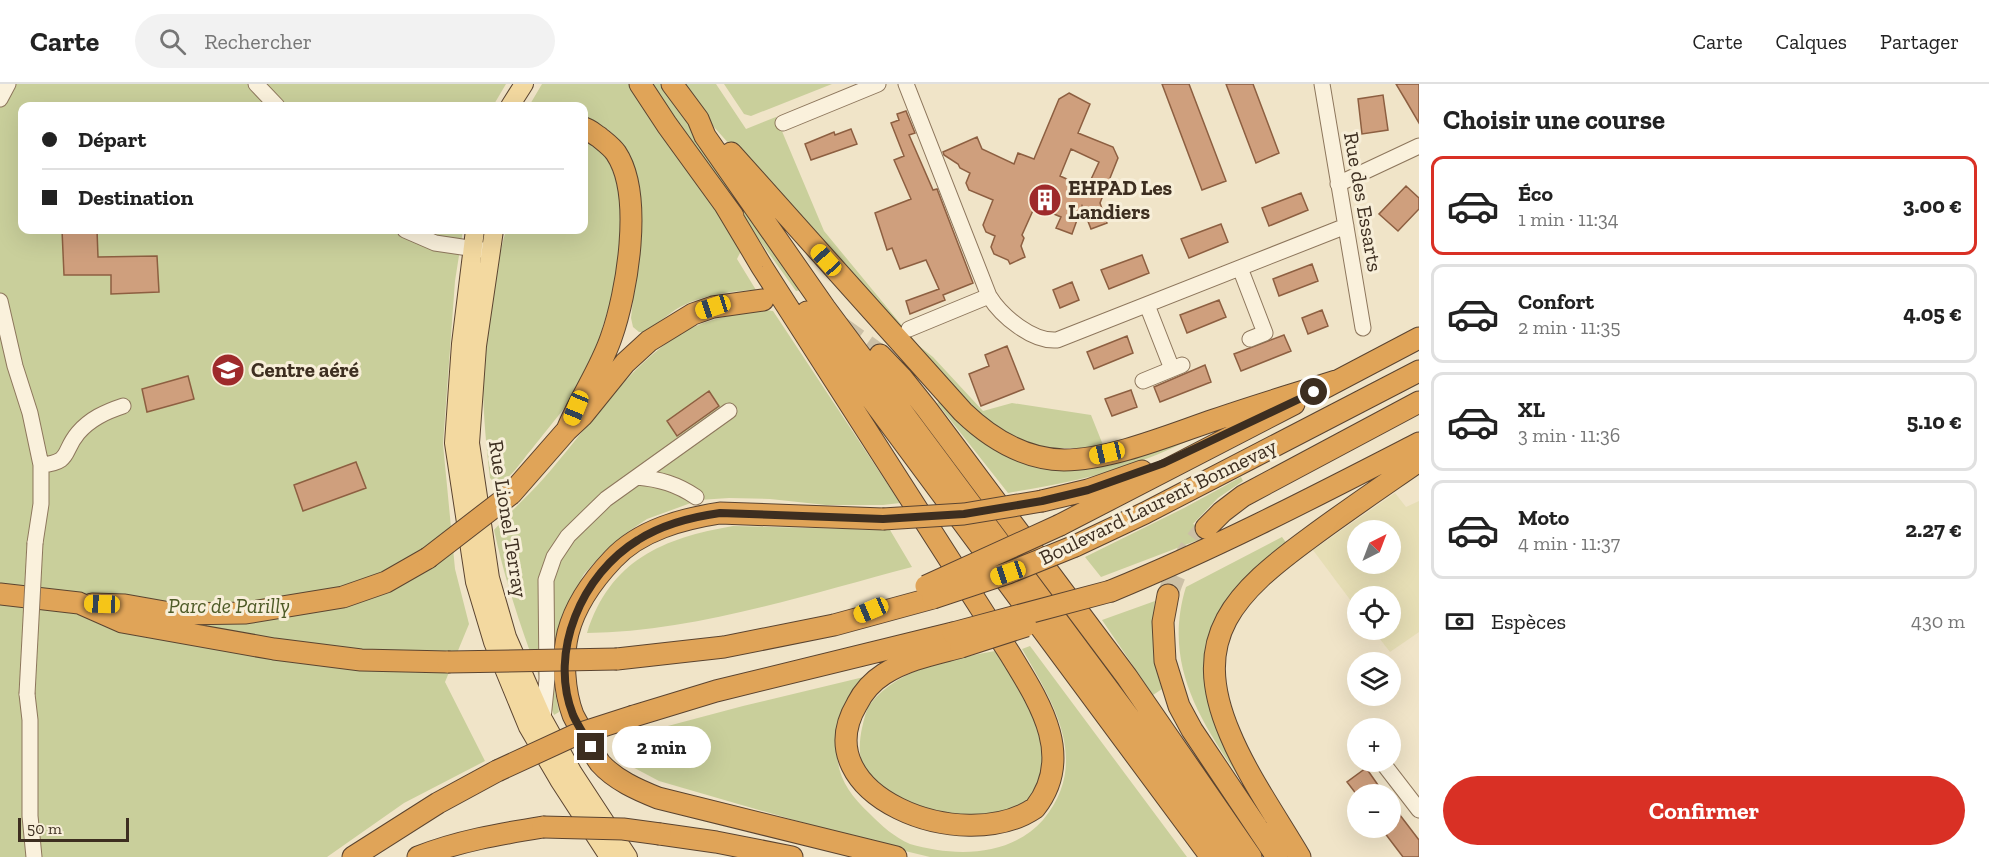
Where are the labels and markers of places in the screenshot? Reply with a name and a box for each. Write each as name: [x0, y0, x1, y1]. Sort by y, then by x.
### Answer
place label: EHPAD Les Landiers: [1068, 175, 1173, 224]
building icon: EHPAD Les Landiers: [1027, 182, 1063, 218]
school or university icon: Centre aéré: [210, 352, 246, 388]
place label: Centre aéré: [251, 357, 359, 382]

